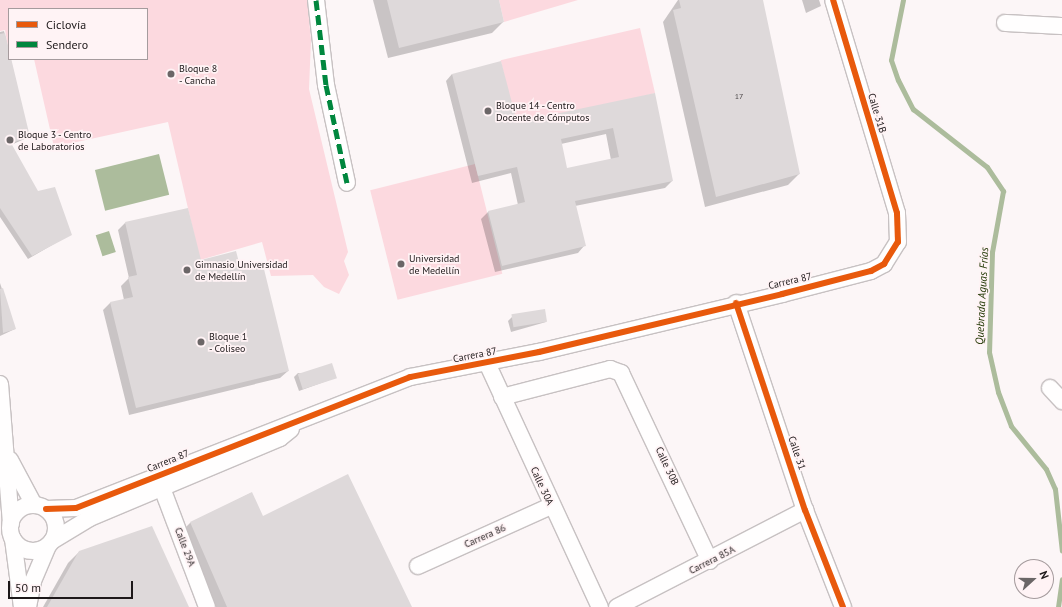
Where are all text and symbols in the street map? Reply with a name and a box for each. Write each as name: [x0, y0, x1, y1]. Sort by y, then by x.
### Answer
legend: [8, 8, 148, 60]
text: Ciclovía: [46, 17, 86, 32]
text: Sendero: [46, 37, 88, 52]
place label: Bloque 8 - Cancha: [179, 62, 217, 86]
marker: Bloque 8 - Cancha: [166, 69, 176, 79]
house number: 17: [735, 92, 743, 102]
street label: Calle 31B: [865, 92, 889, 134]
place label: Bloque 14 - Centro Docente de Cómputos: [496, 99, 589, 122]
marker: Bloque 14 - Centro Docente de Cómputos: [483, 106, 493, 116]
place label: Bloque 3 - Centro de Laboratorios: [18, 128, 93, 152]
marker: Bloque 3 - Centro de Laboratorios: [5, 135, 15, 145]
water label: Quebrada Aguas Frías: [973, 247, 991, 345]
place label: Universidad de Medellín: [409, 252, 460, 276]
place label: Gimnasio Universidad de Medellín: [195, 258, 288, 282]
marker: Universidad de Medellín: [396, 259, 406, 269]
marker: Gimnasio Universidad de Medellín: [182, 265, 192, 275]
street label: Carrera 87: [767, 270, 813, 292]
place label: Bloque 1 - Coliseo: [209, 330, 247, 354]
marker: Bloque 1 - Coliseo: [196, 337, 206, 347]
street label: Carrera 87: [452, 345, 498, 365]
street label: Calle 31: [786, 435, 808, 471]
street label: Calle 30B: [653, 445, 681, 487]
street label: Carrera 87: [145, 447, 191, 475]
street label: Calle 30A: [528, 465, 556, 507]
street label: Carrera 86: [462, 522, 508, 550]
street label: Calle 29A: [172, 526, 198, 568]
street label: Carrera 85A: [687, 543, 737, 577]
north arrow: [1014, 559, 1054, 599]
text: N: [1036, 569, 1052, 581]
scale bar: [10, 573, 135, 599]
text: 50 m: [15, 580, 41, 595]

